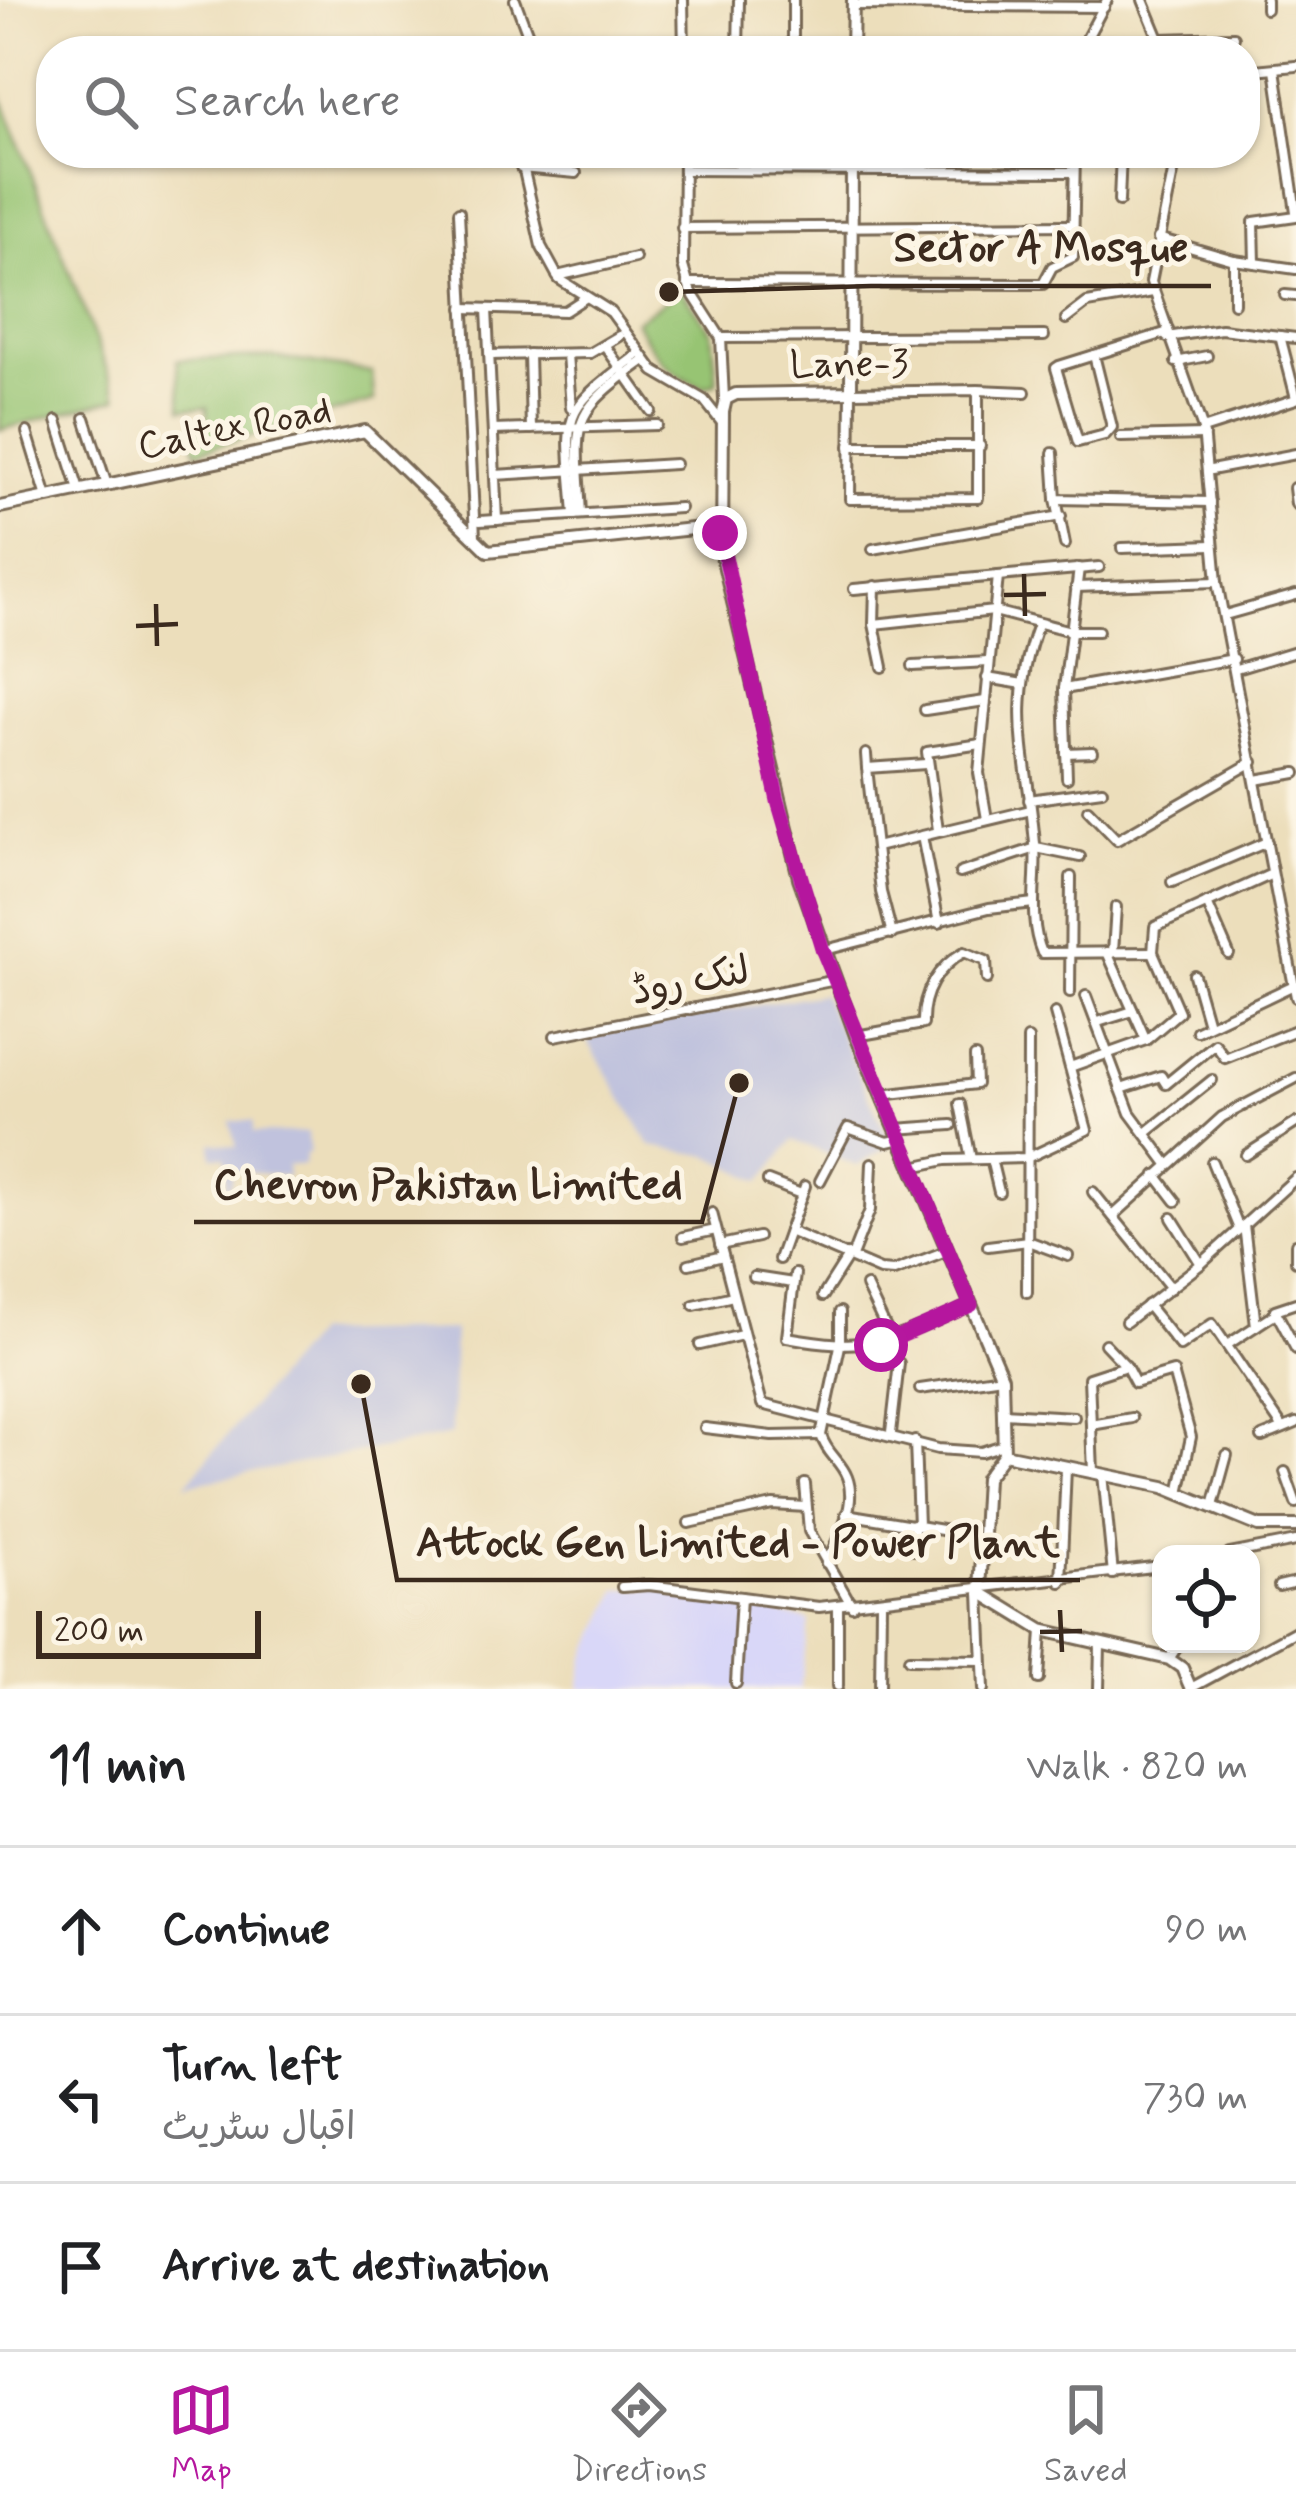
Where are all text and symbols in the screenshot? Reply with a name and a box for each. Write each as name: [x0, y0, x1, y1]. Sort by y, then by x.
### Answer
search box: [36, 36, 1260, 168]
icon: search: [78, 69, 144, 135]
text: Search here: [174, 73, 401, 132]
callout: Sector A Mosque: [871, 208, 1211, 286]
text: Sector A Mosque: [894, 222, 1188, 277]
street label: Lane-3: [789, 339, 909, 392]
street label: Caltex Road: [134, 386, 336, 473]
route end: [693, 506, 747, 560]
street label: لنک روڈ: [627, 946, 754, 1019]
callout: Chevron Pakistan Limited: [194, 1144, 702, 1222]
text: Chevron Pakistan Limited: [214, 1159, 682, 1214]
route start: [854, 1318, 908, 1372]
callout: Attock Gen Limited - Power Plant: [397, 1502, 1080, 1580]
text: Attock Gen Limited - Power Plant: [416, 1517, 1061, 1572]
map controls: [1152, 1545, 1260, 1653]
button: locate: [1152, 1545, 1260, 1653]
scale bar: [36, 1605, 261, 1658]
text: 200 m: [54, 1610, 144, 1654]
text: 11 min: [48, 1734, 187, 1800]
text: Walk · 820 m: [1026, 1742, 1248, 1793]
icon: ahead: [48, 1898, 114, 1964]
text: Continue: [162, 1901, 330, 1960]
text: 90 m: [1165, 1905, 1248, 1956]
text: Turn left: [162, 2037, 342, 2096]
icon: left: [48, 2066, 114, 2132]
text: 730 m: [1143, 2073, 1248, 2124]
text: اقبال سٹریٹ: [162, 2103, 356, 2154]
icon: arrive: [48, 2234, 114, 2300]
text: Arrive at destination: [162, 2237, 550, 2296]
tab: Map: [168, 2377, 234, 2493]
tab: Directions: [571, 2377, 707, 2493]
tab: Saved: [1044, 2377, 1128, 2493]

